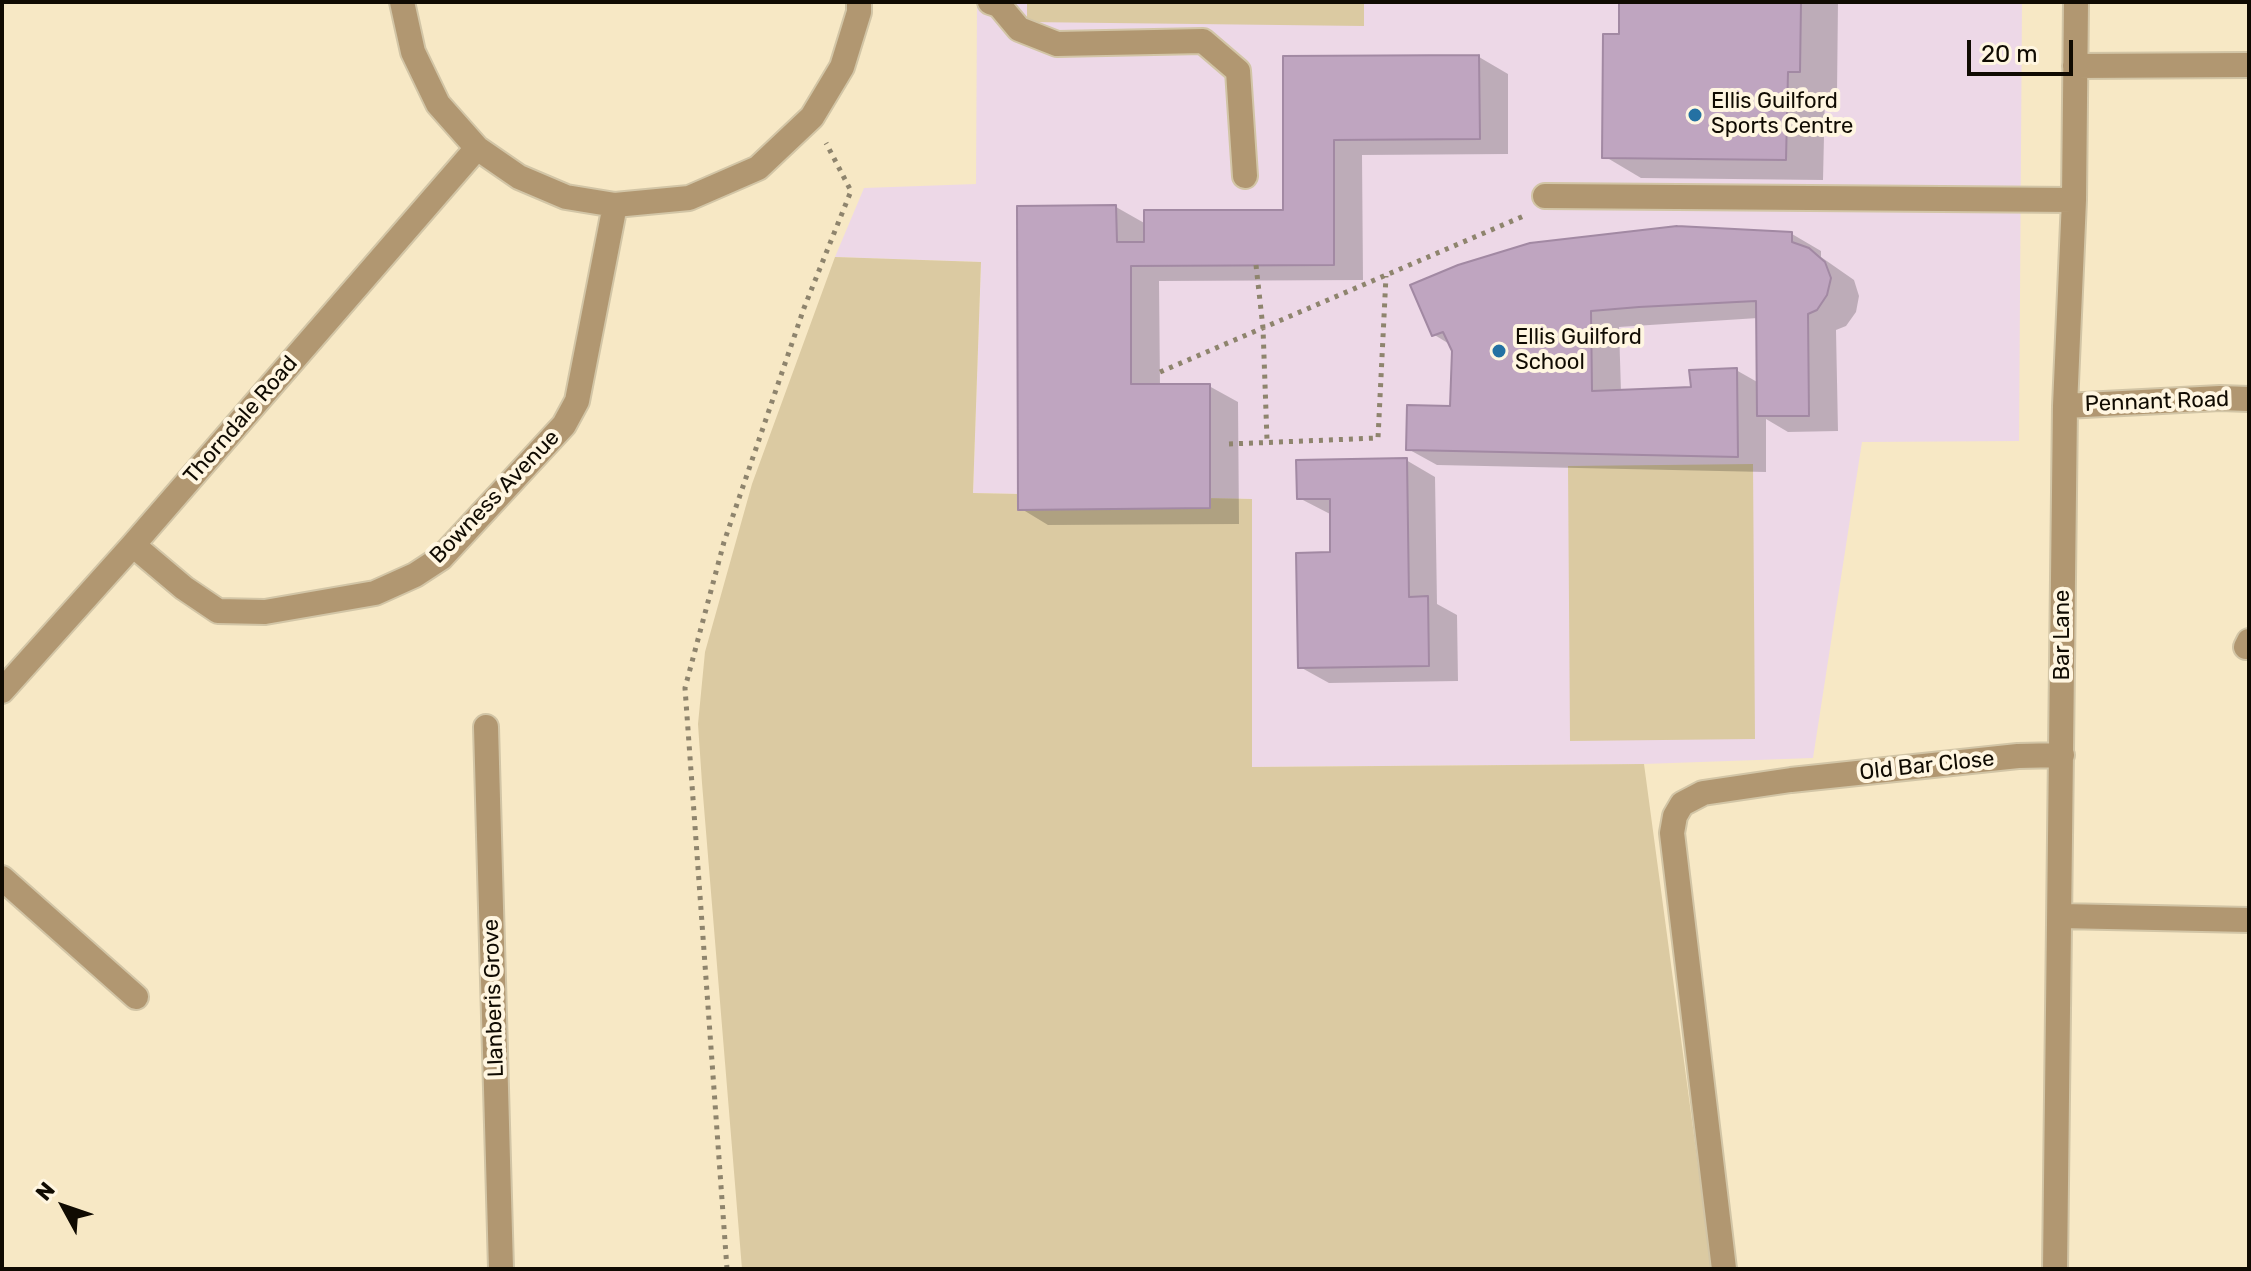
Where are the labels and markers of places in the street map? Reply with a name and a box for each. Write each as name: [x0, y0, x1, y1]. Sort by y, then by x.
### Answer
place label: Ellis Guilford Sports Centre: [1711, 89, 1853, 140]
marker: Ellis Guilford Sports Centre: [1686, 106, 1704, 124]
place label: Ellis Guilford School: [1515, 325, 1642, 376]
marker: Ellis Guilford School: [1490, 342, 1508, 360]

